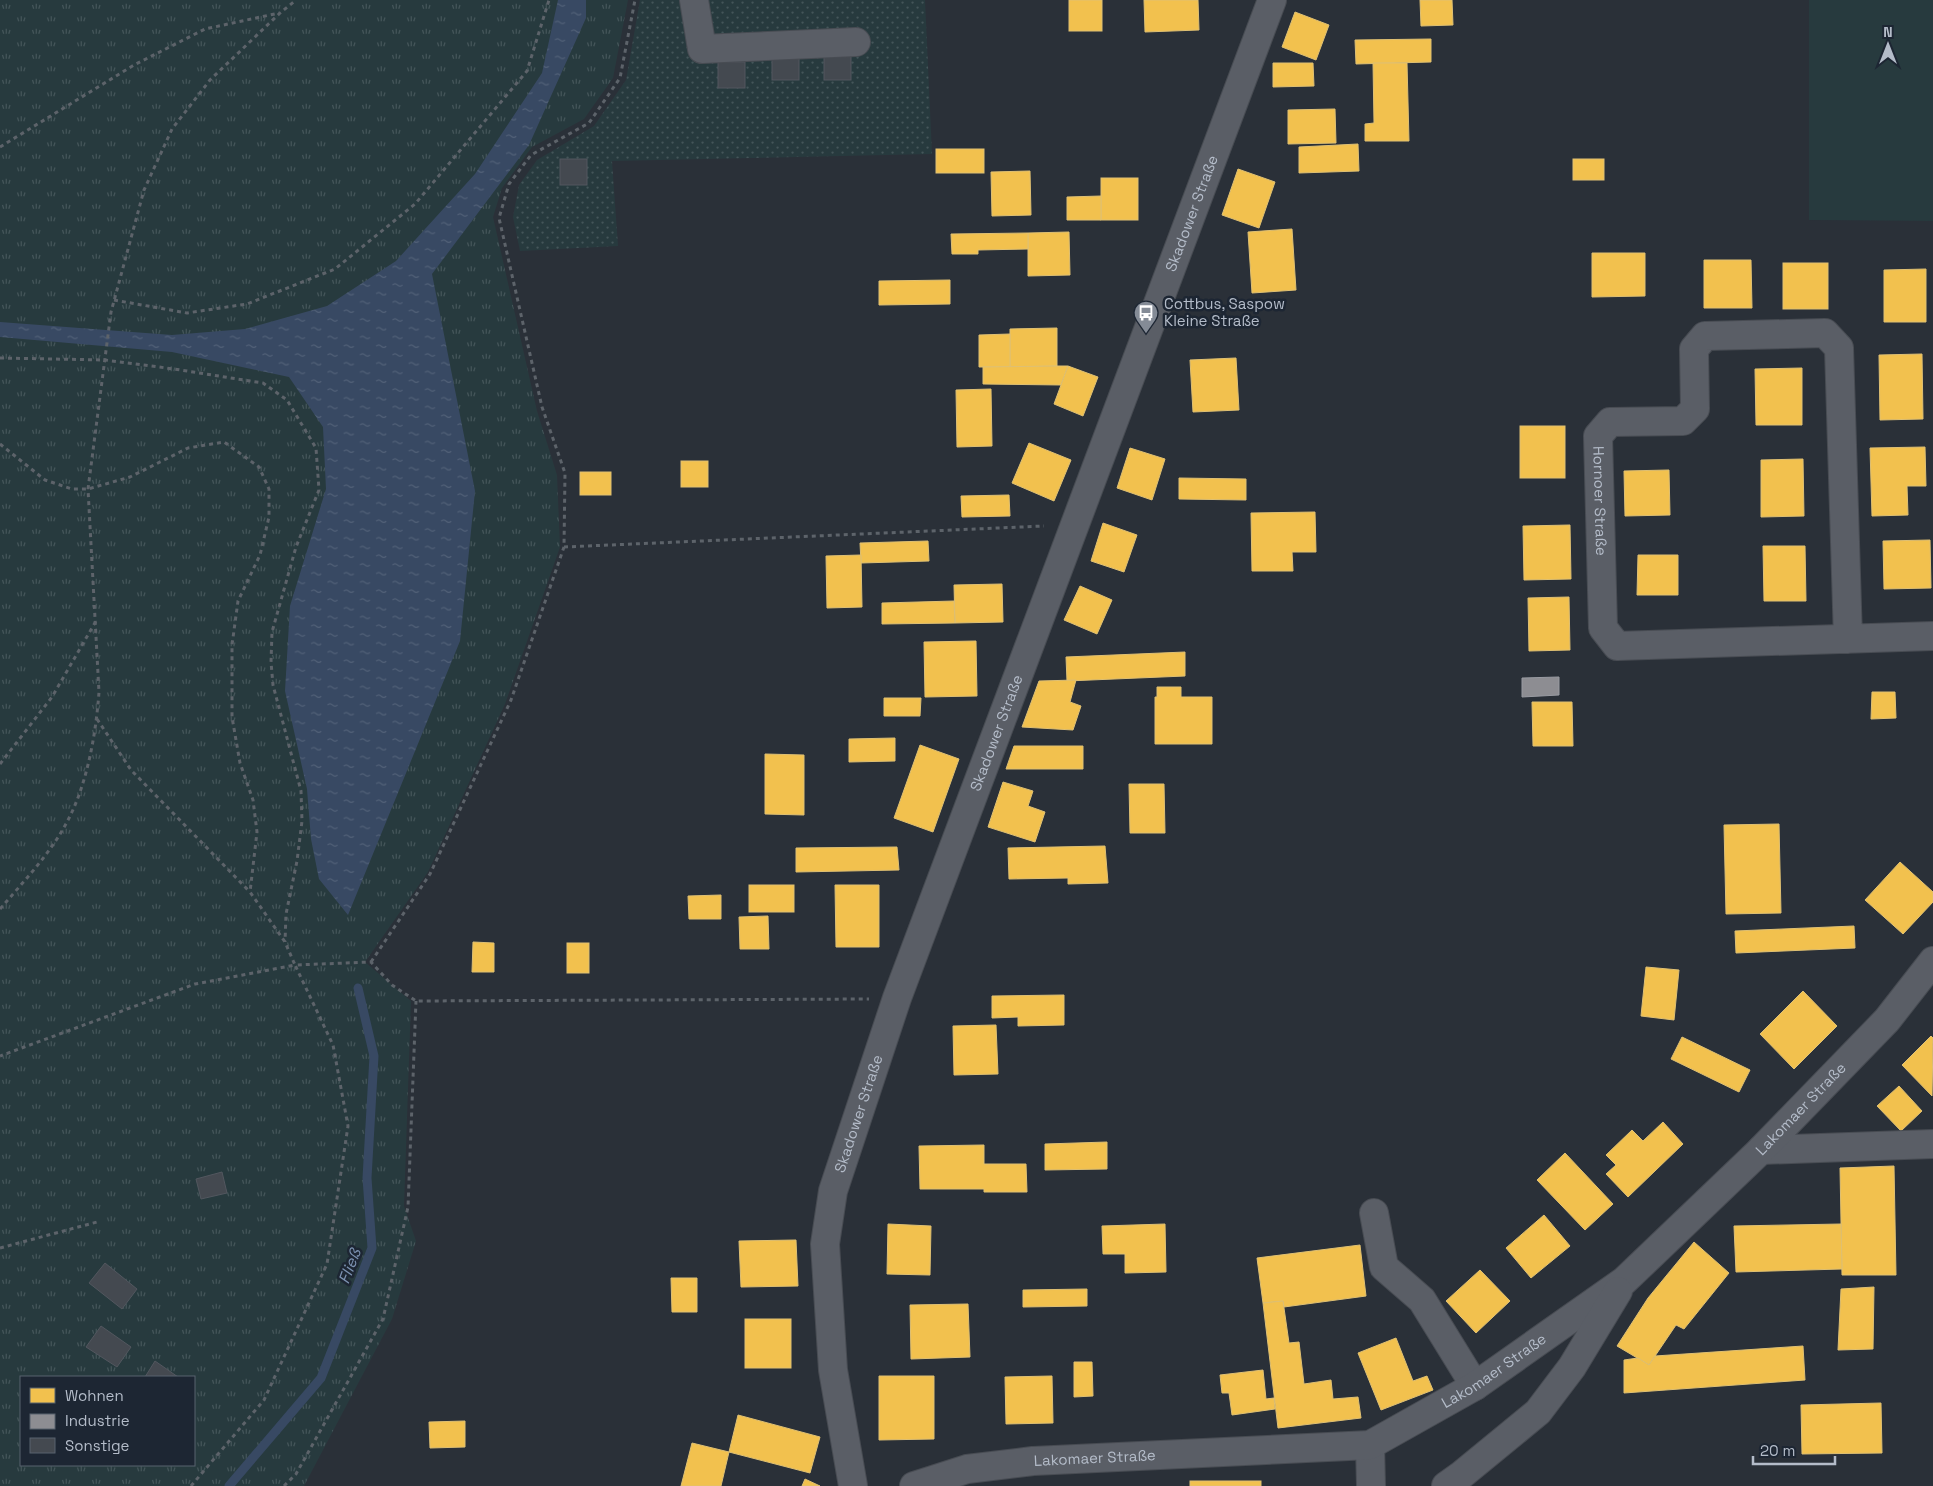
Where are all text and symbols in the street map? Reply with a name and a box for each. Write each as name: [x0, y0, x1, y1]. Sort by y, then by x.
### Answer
north arrow: [1863, 20, 1913, 70]
text: N: [1883, 23, 1893, 41]
street label: Skadower Straße: [1161, 152, 1222, 274]
place label: Cottbus, Saspow Kleine Straße: [1164, 294, 1285, 330]
bus stop icon: Cottbus, Saspow Kleine Straße: [1133, 300, 1159, 334]
street label: Hornoer Straße: [1589, 446, 1611, 556]
street label: Skadower Straße: [966, 672, 1027, 794]
street label: Skadower Straße: [830, 1052, 887, 1175]
street label: Lakomaer Straße: [1751, 1058, 1850, 1159]
water label: Fließ: [333, 1245, 366, 1287]
street label: Lakomaer Straße: [1438, 1329, 1550, 1412]
legend: [20, 1376, 195, 1466]
text: Wohnen: [65, 1386, 124, 1405]
text: Industrie: [65, 1411, 130, 1430]
scale bar: [1753, 1434, 1836, 1466]
text: Sonstige: [65, 1436, 130, 1455]
text: 20 m: [1760, 1441, 1795, 1460]
street label: Lakomaer Straße: [1033, 1445, 1156, 1470]

